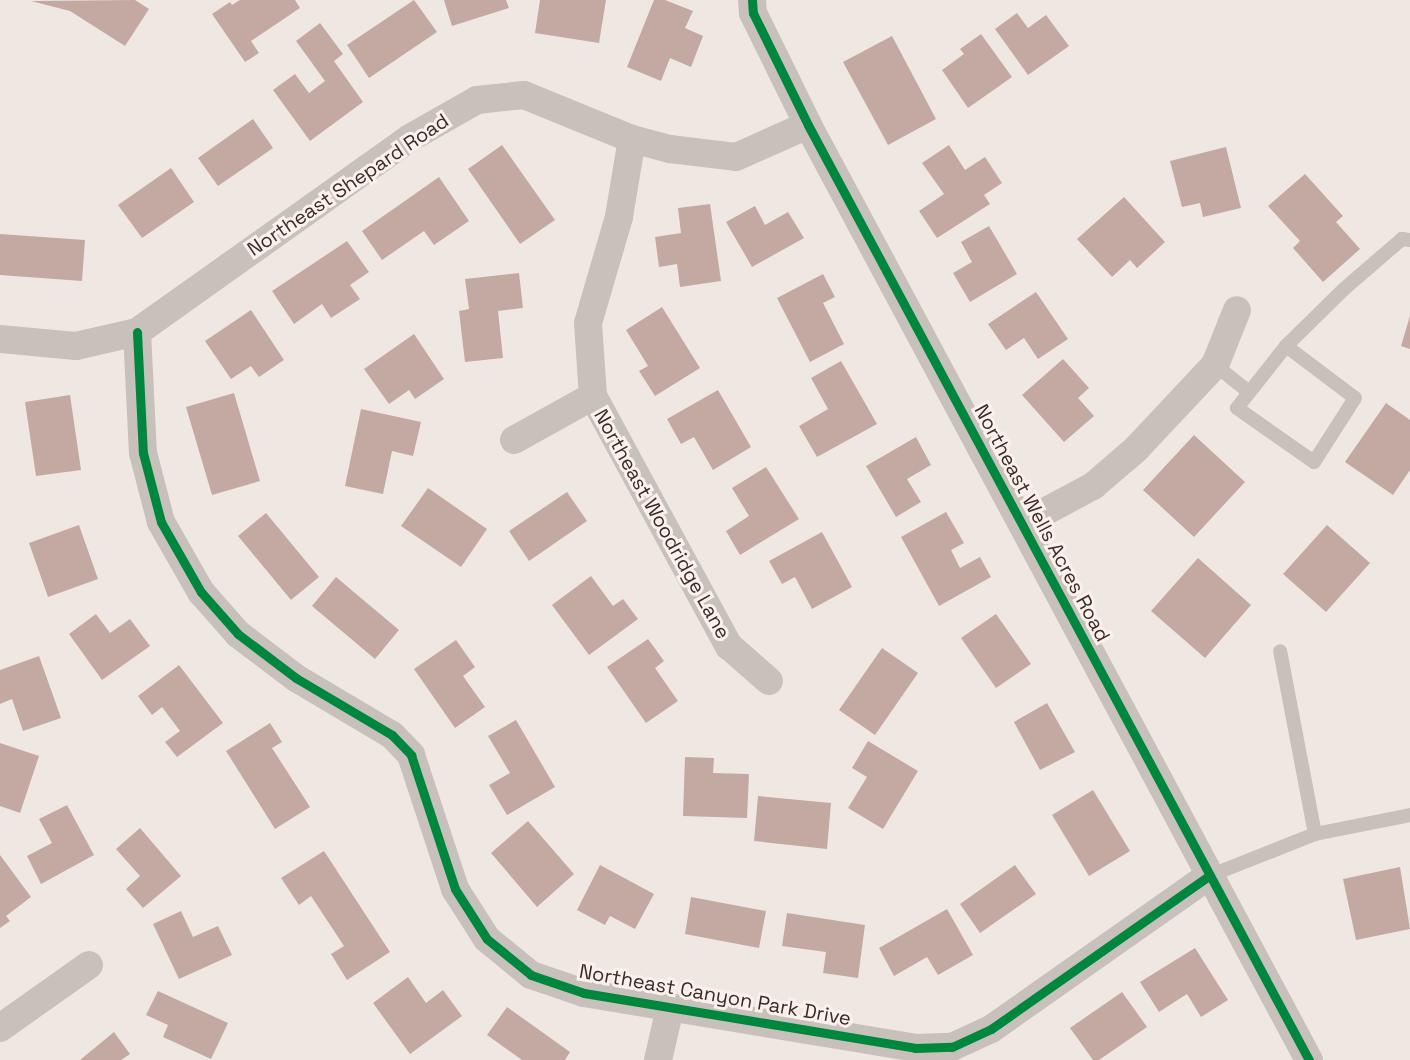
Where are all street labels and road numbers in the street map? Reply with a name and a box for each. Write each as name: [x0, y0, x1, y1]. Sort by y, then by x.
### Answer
street label: Northeast Shepard Road: [243, 109, 453, 261]
street label: Northeast Wells Acres Road: [969, 400, 1115, 646]
street label: Northeast Woodridge Lane: [589, 405, 735, 643]
street label: Northeast Canyon Park Drive: [577, 959, 853, 1031]

